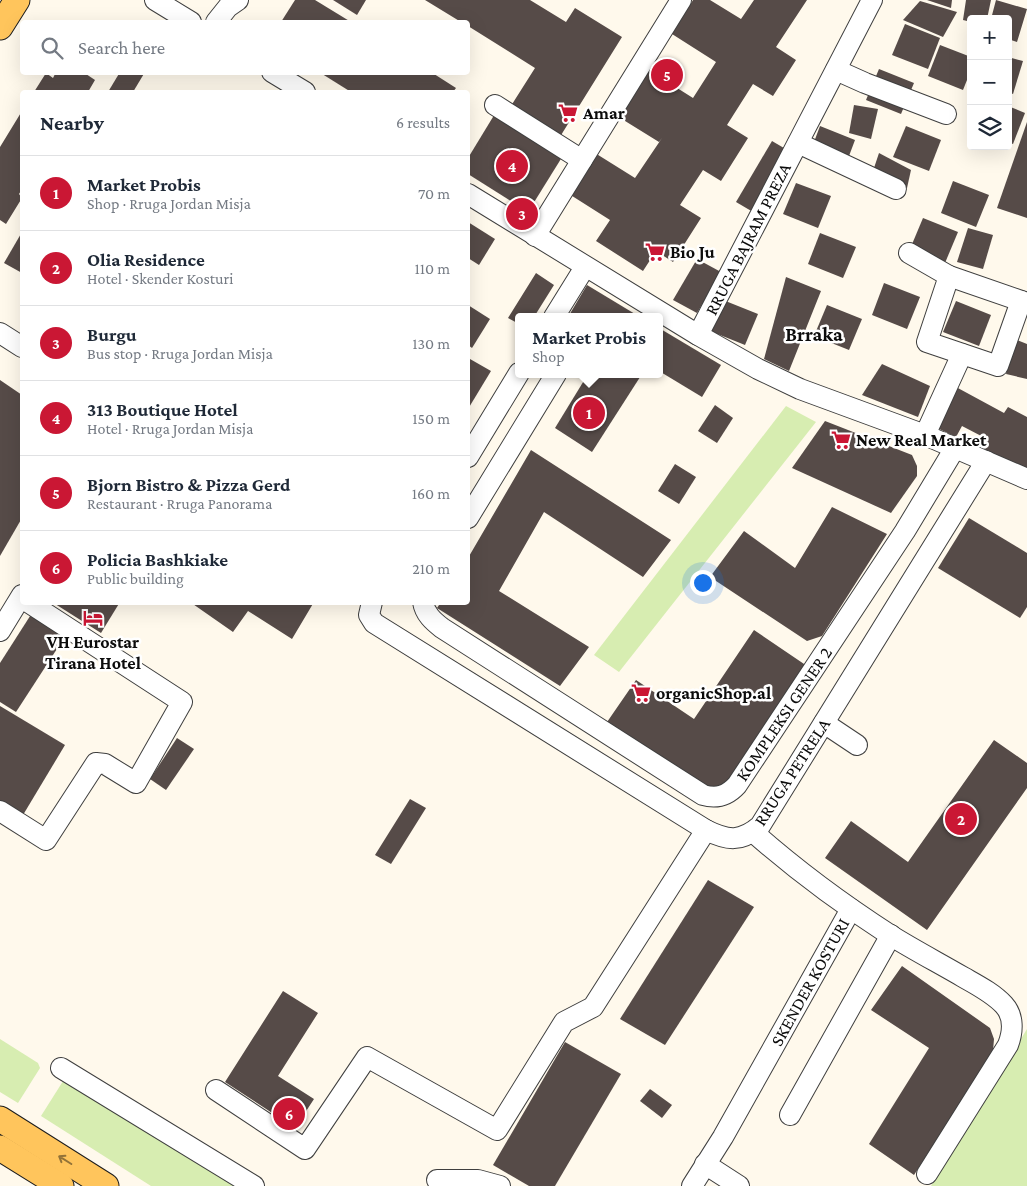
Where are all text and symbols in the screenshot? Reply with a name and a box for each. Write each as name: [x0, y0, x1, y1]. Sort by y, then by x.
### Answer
map controls: [967, 15, 1012, 150]
button: +: [967, 15, 1012, 60]
search box: [20, 20, 470, 75]
icon: search: [38, 34, 66, 62]
text: Search here: [78, 37, 165, 58]
pin: 5: [651, 56, 683, 94]
button: −: [967, 60, 1012, 105]
supermarket icon: Amar: [557, 102, 579, 124]
place label: Amar: [582, 103, 625, 123]
button: layers: [967, 105, 1012, 150]
text: Nearby: [40, 111, 104, 135]
text: 6 results: [396, 114, 450, 131]
pin: 4: [496, 147, 528, 185]
street label: RRUGA BAJRAM PREZA: [701, 159, 795, 318]
text: Market Probis: [87, 174, 201, 195]
text: 1: [53, 185, 59, 202]
text: 70 m: [418, 185, 450, 202]
text: Shop · Rruga Jordan Misja: [87, 195, 251, 212]
pin: 3: [506, 195, 538, 233]
supermarket icon: Bio Ju: [644, 241, 666, 263]
place label: Bio Ju: [670, 242, 716, 262]
text: Olia Residence: [87, 249, 205, 270]
text: 2: [52, 260, 60, 277]
text: 110 m: [414, 260, 450, 277]
text: Hotel · Skender Kosturi: [87, 270, 233, 287]
popup: [515, 313, 663, 378]
district label: Brraka: [785, 323, 843, 345]
text: Burgu: [87, 324, 137, 345]
text: Market Probis: [532, 327, 646, 348]
text: 3: [52, 335, 60, 352]
text: 130 m: [412, 335, 450, 352]
text: Bus stop · Rruga Jordan Misja: [87, 345, 273, 362]
text: Shop: [532, 348, 565, 365]
pin: 1: [573, 394, 605, 432]
text: 313 Boutique Hotel: [87, 399, 238, 420]
text: 4: [52, 410, 60, 427]
text: 150 m: [412, 410, 450, 427]
text: Hotel · Rruga Jordan Misja: [87, 420, 253, 437]
supermarket icon: New Real Market: [830, 429, 852, 451]
place label: New Real Market: [856, 430, 987, 450]
text: Bjorn Bistro & Pizza Gerd: [87, 474, 290, 495]
text: 5: [52, 485, 60, 502]
text: 160 m: [412, 485, 450, 502]
text: Restaurant · Rruga Panorama: [87, 495, 272, 512]
text: Policia Bashkiake: [87, 549, 228, 570]
text: 6: [52, 560, 60, 577]
text: 210 m: [412, 560, 450, 577]
text: Public building: [87, 570, 184, 587]
your location: [690, 570, 716, 596]
hotel icon: VH Eurostar Tirana Hotel: [82, 607, 104, 629]
place label: VH Eurostar Tirana Hotel: [45, 632, 141, 673]
street label: KOMPLEKSI GENER 2: [732, 643, 836, 785]
supermarket icon: organicShop.al: [630, 682, 652, 704]
place label: organicShop.al: [656, 683, 771, 703]
street label: RRUGA PETRELA: [750, 714, 835, 829]
pin: 2: [945, 800, 977, 838]
street label: SKENDER KOSTURI: [767, 915, 853, 1049]
pin: 6: [273, 1095, 305, 1133]
one-way arrow: [58, 1155, 72, 1165]

